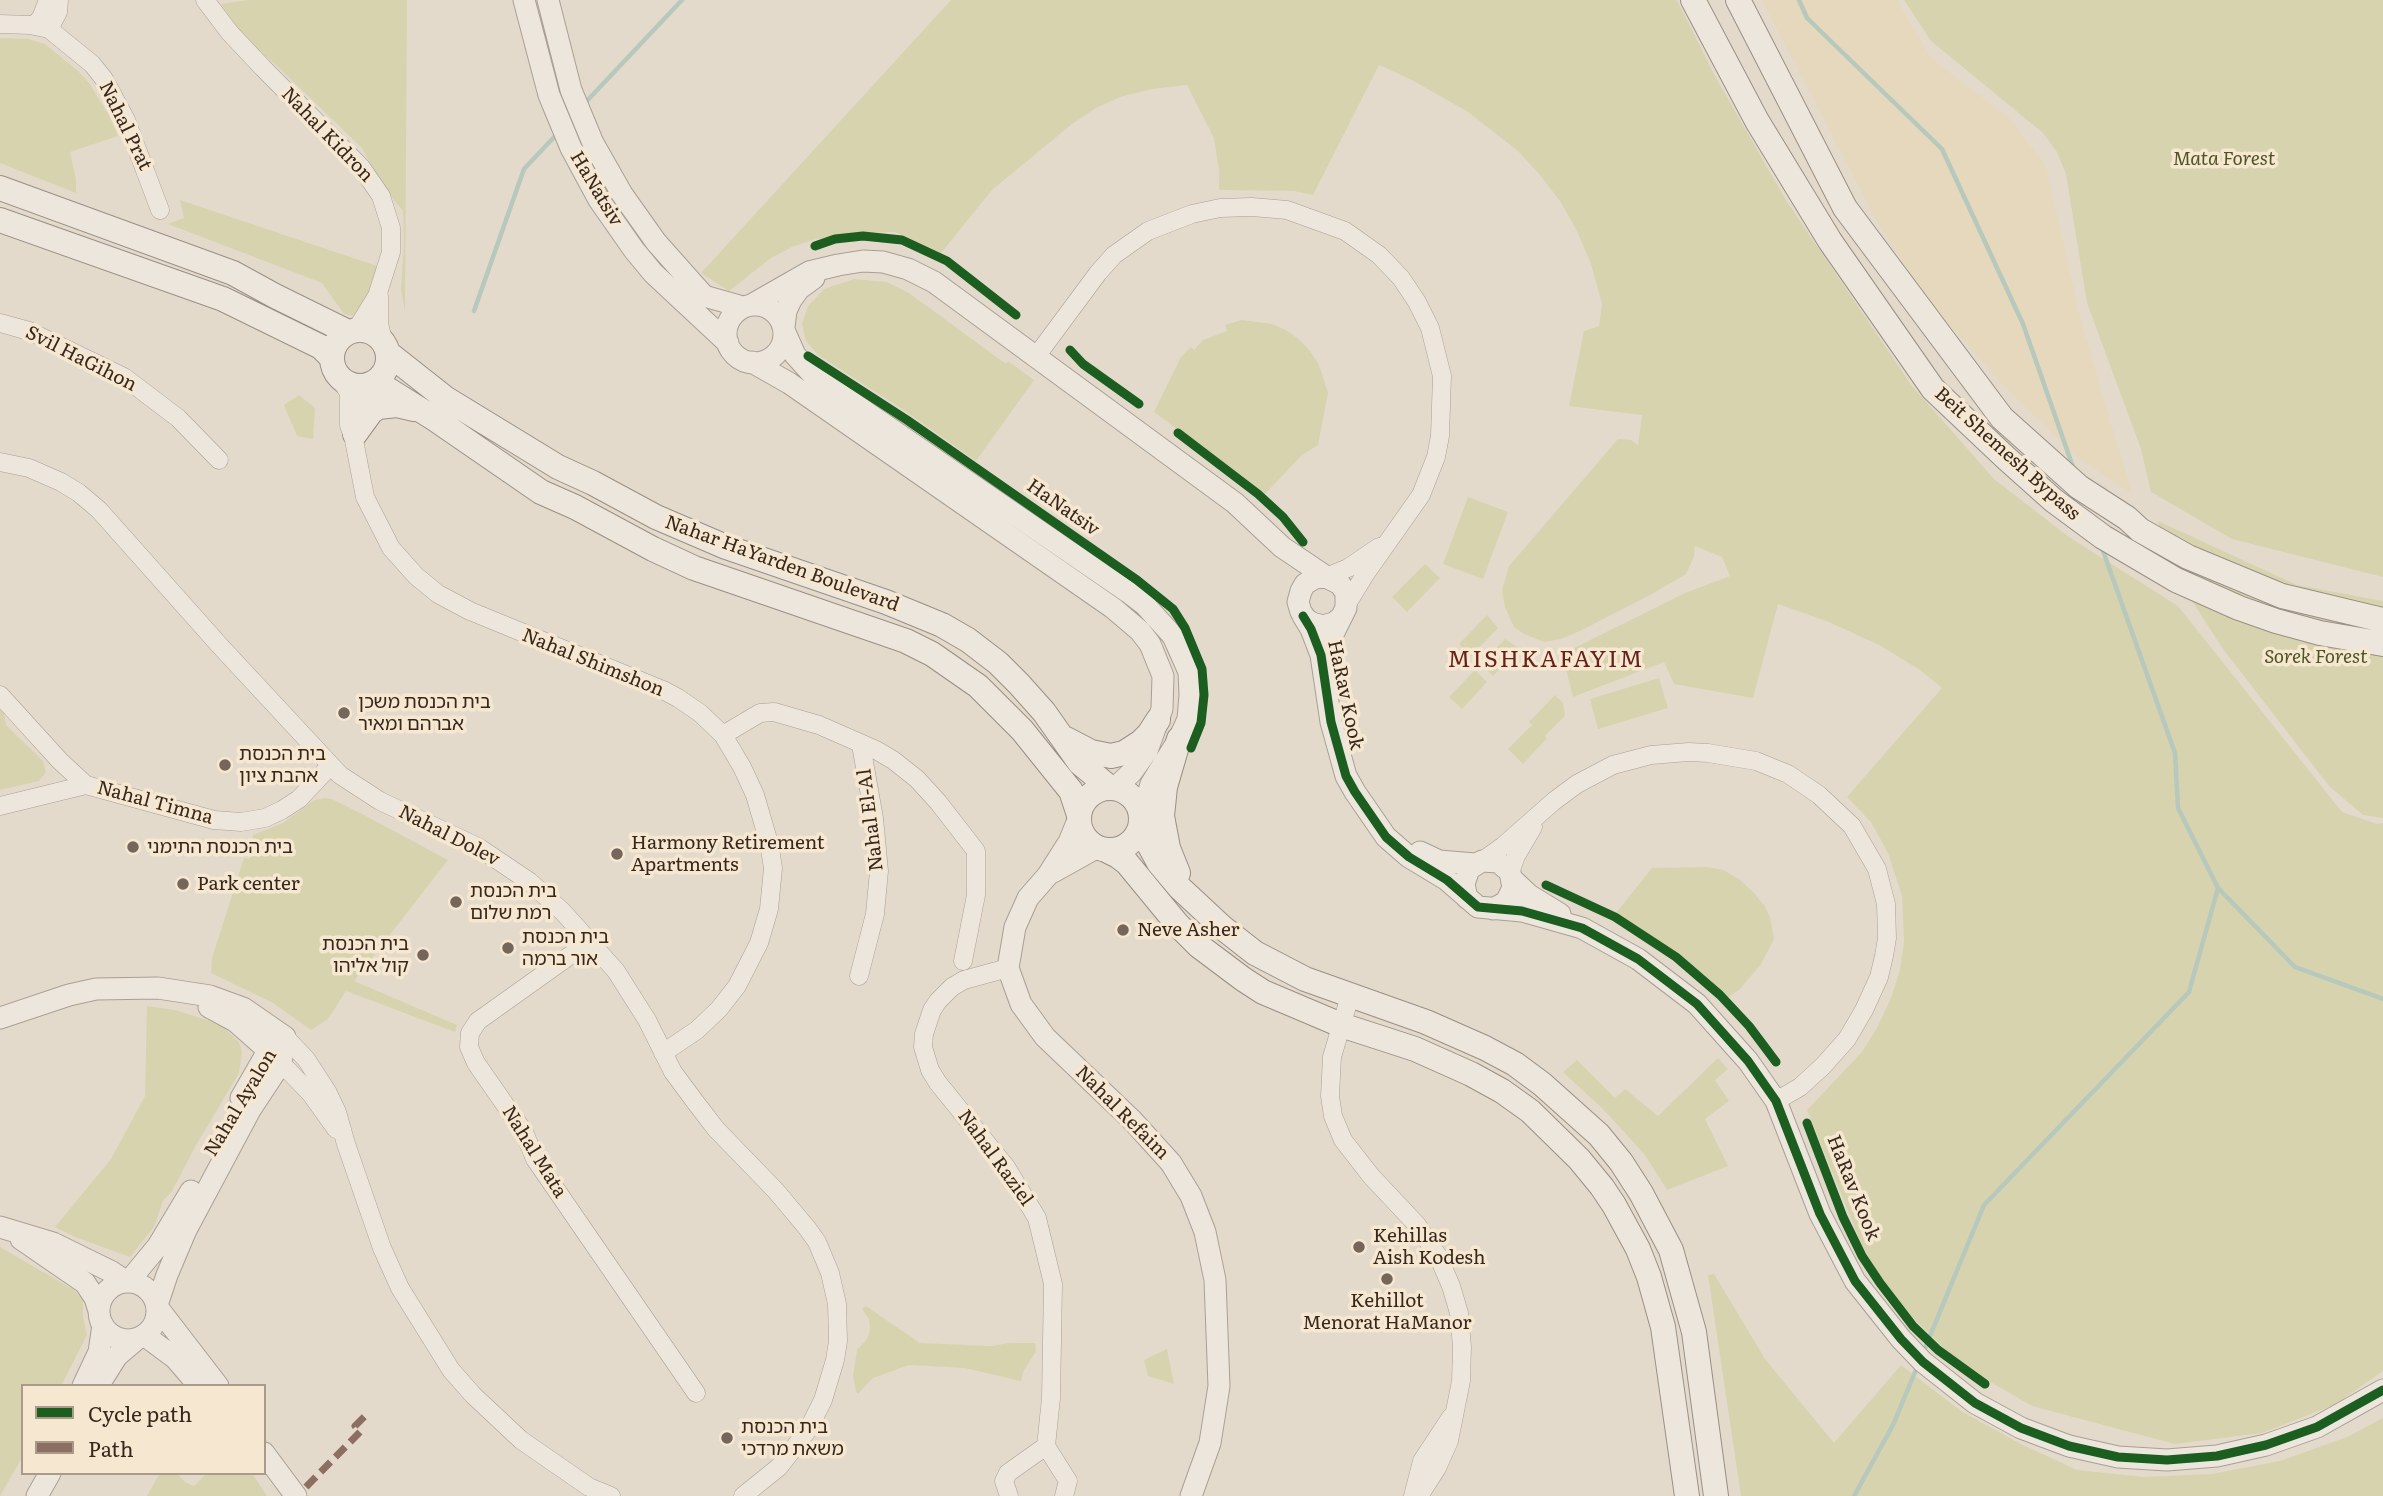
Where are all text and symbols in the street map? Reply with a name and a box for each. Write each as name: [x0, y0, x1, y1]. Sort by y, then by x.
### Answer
street label: Nahal Prat: [94, 78, 156, 174]
street label: Nahal Kidron: [276, 83, 378, 187]
street label: HaNatsiv: [565, 147, 627, 231]
park label: Mata Forest: [2173, 148, 2275, 170]
street label: Svil HaGihon: [22, 321, 140, 397]
street label: Beit Shemesh Bypass: [1929, 383, 2085, 525]
street label: HaNatsiv: [1022, 475, 1104, 541]
street label: Nahar HaYarden Boulevard: [662, 511, 902, 617]
street label: Nahal Shimshon: [519, 624, 667, 702]
street label: HaRav Kook: [1322, 638, 1368, 752]
district label: MISHKAFAYIM: [1449, 646, 1643, 674]
park label: Sorek Forest: [2264, 646, 2368, 668]
place label: בית הכנסת משכן אברהם ומאיר: [358, 691, 491, 735]
marker: בית הכנסת משכן אברהם ומאיר: [336, 705, 352, 721]
place label: בית הכנסת אהבת ציון: [239, 743, 326, 787]
marker: בית הכנסת אהבת ציון: [217, 757, 233, 773]
street label: Nahal El-Al: [853, 767, 889, 873]
street label: Nahal Timna: [94, 777, 216, 829]
street label: Nahal Dolev: [395, 801, 503, 871]
place label: Harmony Retirement Apartments: [631, 832, 824, 876]
place label: בית הכנסת התימני: [147, 836, 293, 858]
marker: בית הכנסת התימני: [125, 839, 141, 855]
marker: Harmony Retirement Apartments: [609, 846, 625, 862]
place label: Park center: [197, 873, 300, 895]
marker: Park center: [175, 876, 191, 892]
place label: בית הכנסת רמת שלום: [470, 880, 557, 924]
marker: בית הכנסת רמת שלום: [448, 894, 464, 910]
place label: Neve Asher: [1137, 919, 1240, 941]
marker: Neve Asher: [1115, 922, 1131, 938]
place label: בית הכנסת אור ברמה: [522, 926, 609, 970]
place label: בית הכנסת קול אליהו: [322, 933, 409, 977]
marker: בית הכנסת אור ברמה: [500, 940, 516, 956]
marker: בית הכנסת קול אליהו: [415, 947, 431, 963]
street label: Nahal Ayalon: [200, 1045, 282, 1161]
street label: Nahal Refaim: [1070, 1061, 1174, 1165]
street label: Nahal Mata: [497, 1102, 571, 1202]
street label: Nahal Raziel: [952, 1105, 1038, 1211]
street label: HaRav Kook: [1822, 1132, 1884, 1244]
place label: Kehillas Aish Kodesh: [1373, 1225, 1486, 1269]
marker: Kehillas Aish Kodesh: [1351, 1239, 1367, 1255]
marker: Kehillot Menorat HaManor: [1379, 1271, 1395, 1287]
place label: Kehillot Menorat HaManor: [1302, 1290, 1472, 1334]
legend: [21, 1384, 266, 1475]
text: Cycle path: [88, 1397, 192, 1428]
place label: בית הכנסת משאת מרדכי: [741, 1416, 844, 1460]
marker: בית הכנסת משאת מרדכי: [719, 1430, 735, 1446]
text: Path: [88, 1432, 134, 1463]

